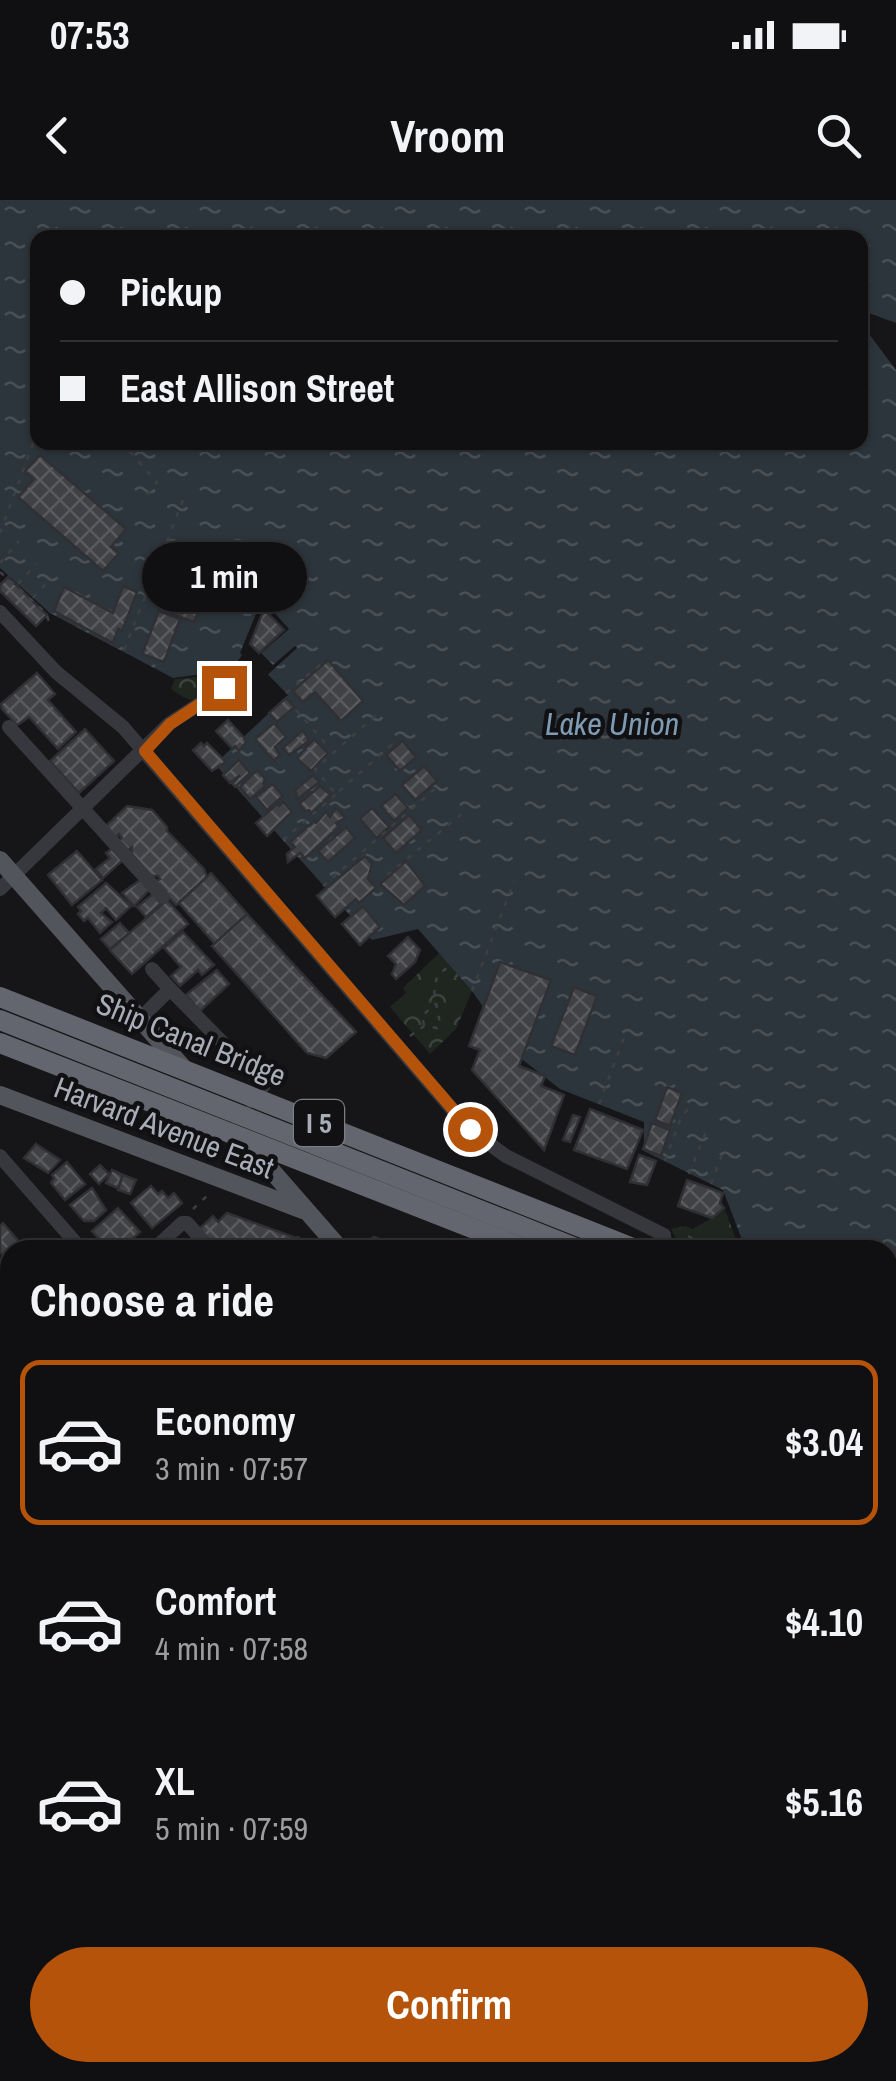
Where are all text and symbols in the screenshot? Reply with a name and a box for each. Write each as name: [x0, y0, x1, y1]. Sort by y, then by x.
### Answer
text: 07:53: [50, 10, 130, 61]
text: Vroom: [391, 105, 505, 166]
icon: back: [30, 108, 85, 163]
icon: search: [811, 108, 866, 163]
text: Pickup: [120, 267, 222, 318]
text: East Allison Street: [120, 363, 394, 414]
callout: 1 min: [142, 543, 306, 613]
text: 1 min: [190, 555, 259, 598]
route end: [202, 666, 247, 711]
water label: Lake Union: [545, 702, 679, 745]
street label: Ship Canal Bridge: [91, 983, 292, 1095]
street label: Harvard Avenue East: [49, 1067, 280, 1187]
road number: I 5: [294, 1100, 344, 1146]
route start: [448, 1107, 493, 1152]
text: Choose a ride: [30, 1269, 274, 1330]
text: Economy: [155, 1396, 295, 1447]
icon: car: [35, 1398, 125, 1488]
text: $3.04: [785, 1417, 863, 1468]
text: 3 min · 07:57: [155, 1447, 308, 1490]
text: Comfort: [155, 1576, 276, 1627]
icon: car: [35, 1578, 125, 1668]
text: $4.10: [785, 1597, 863, 1648]
text: 4 min · 07:58: [155, 1627, 308, 1670]
text: XL: [155, 1756, 195, 1807]
icon: car: [35, 1758, 125, 1848]
text: $5.16: [785, 1777, 863, 1828]
text: 5 min · 07:59: [155, 1807, 308, 1850]
button: Confirm: [30, 1947, 868, 2062]

